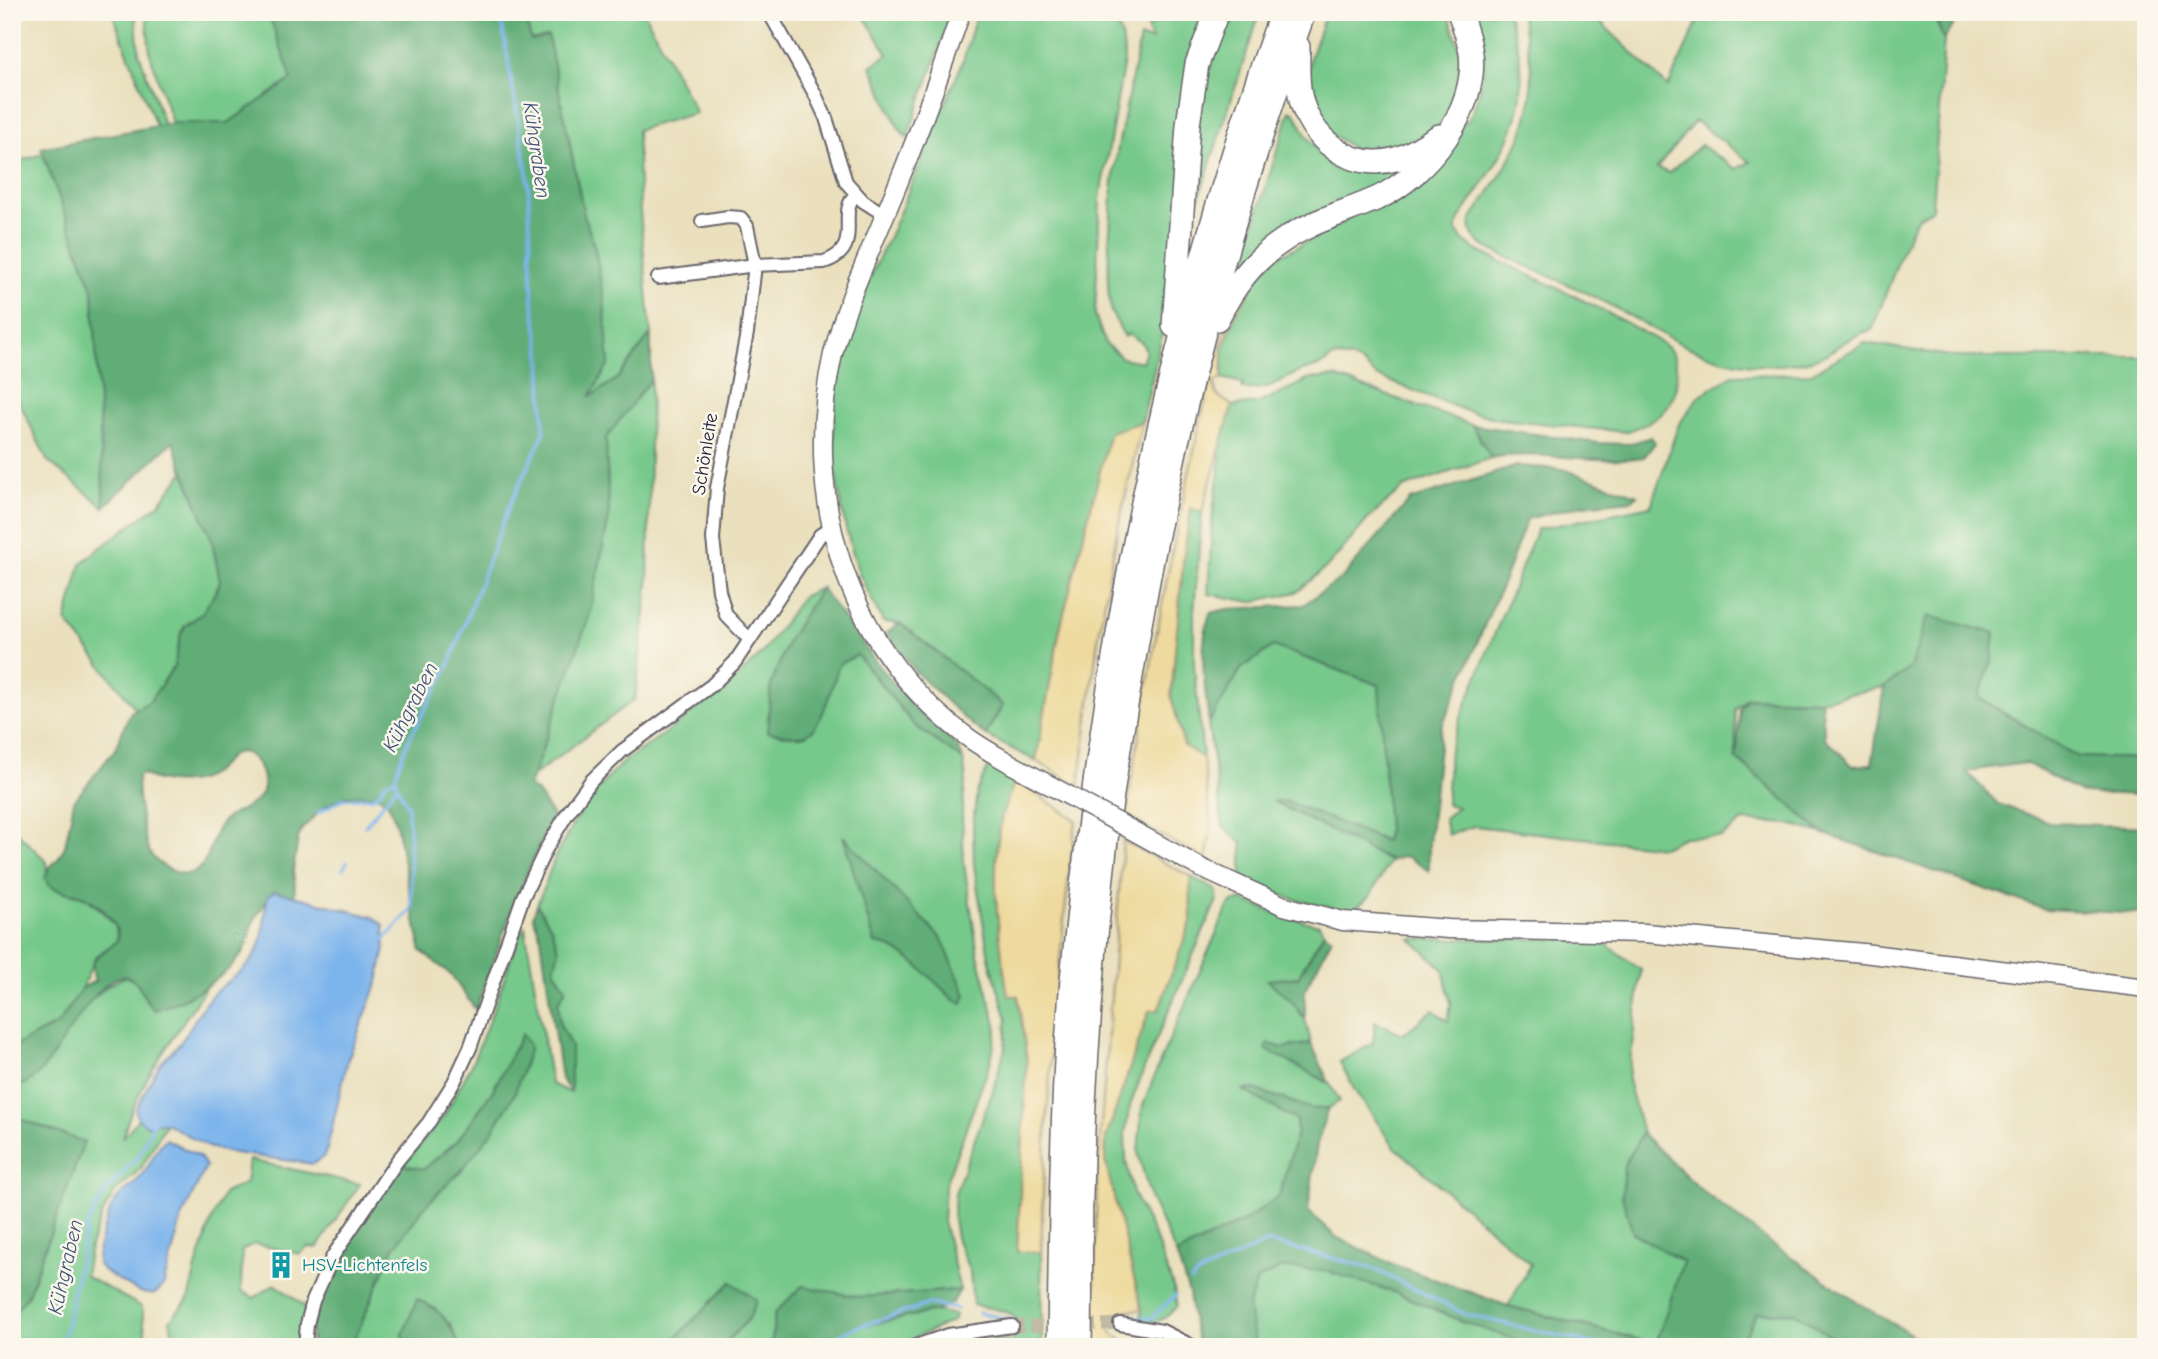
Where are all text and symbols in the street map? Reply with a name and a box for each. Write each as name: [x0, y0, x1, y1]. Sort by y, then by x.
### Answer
water label: Kühgraben: [518, 100, 556, 200]
street label: Schönleite: [688, 411, 722, 497]
water label: Kühgraben: [377, 658, 443, 756]
water label: Kühgraben: [42, 1217, 88, 1317]
building icon: HSV-Lichtenfels: [266, 1250, 296, 1280]
place label: HSV-Lichtenfels: [302, 1254, 427, 1276]

